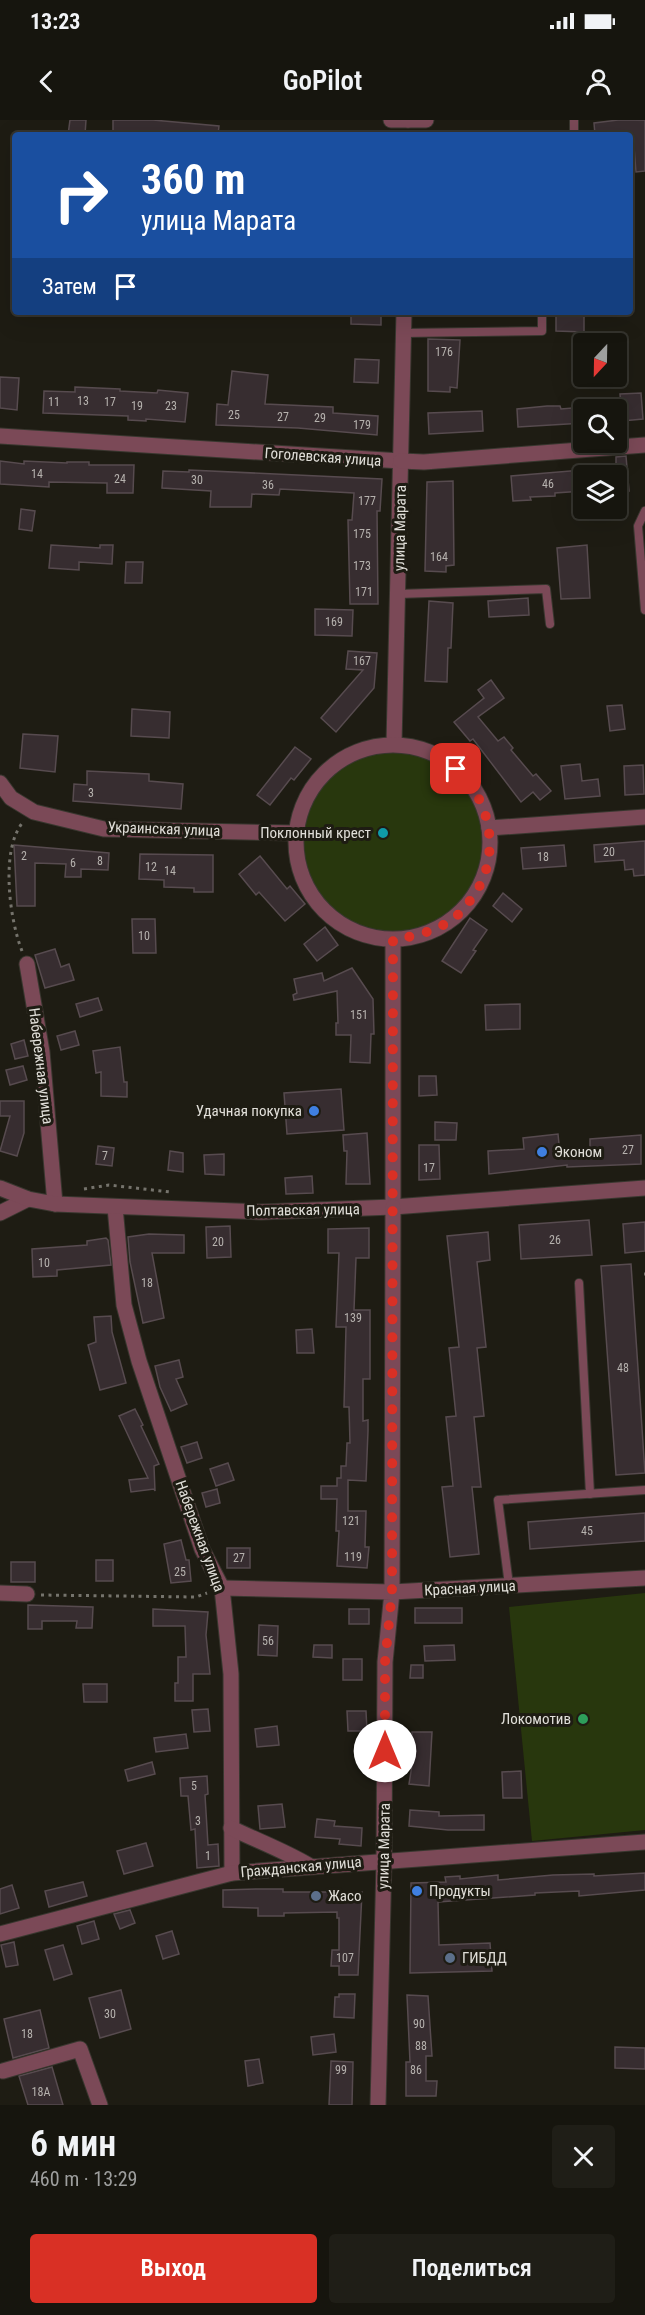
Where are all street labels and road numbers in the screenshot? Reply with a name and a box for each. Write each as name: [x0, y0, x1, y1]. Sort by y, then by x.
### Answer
street label: Гоголевская улица: [264, 444, 382, 470]
street label: улица Марата: [390, 485, 410, 571]
street label: Украинская улица: [107, 818, 221, 840]
street label: Набережная улица: [25, 1007, 57, 1125]
street label: Полтавская улица: [246, 1200, 360, 1220]
street label: Набережная улица: [172, 1478, 228, 1594]
street label: Красная улица: [424, 1577, 516, 1599]
street label: улица Марата: [374, 1803, 394, 1889]
street label: Гражданская улица: [240, 1853, 362, 1881]

